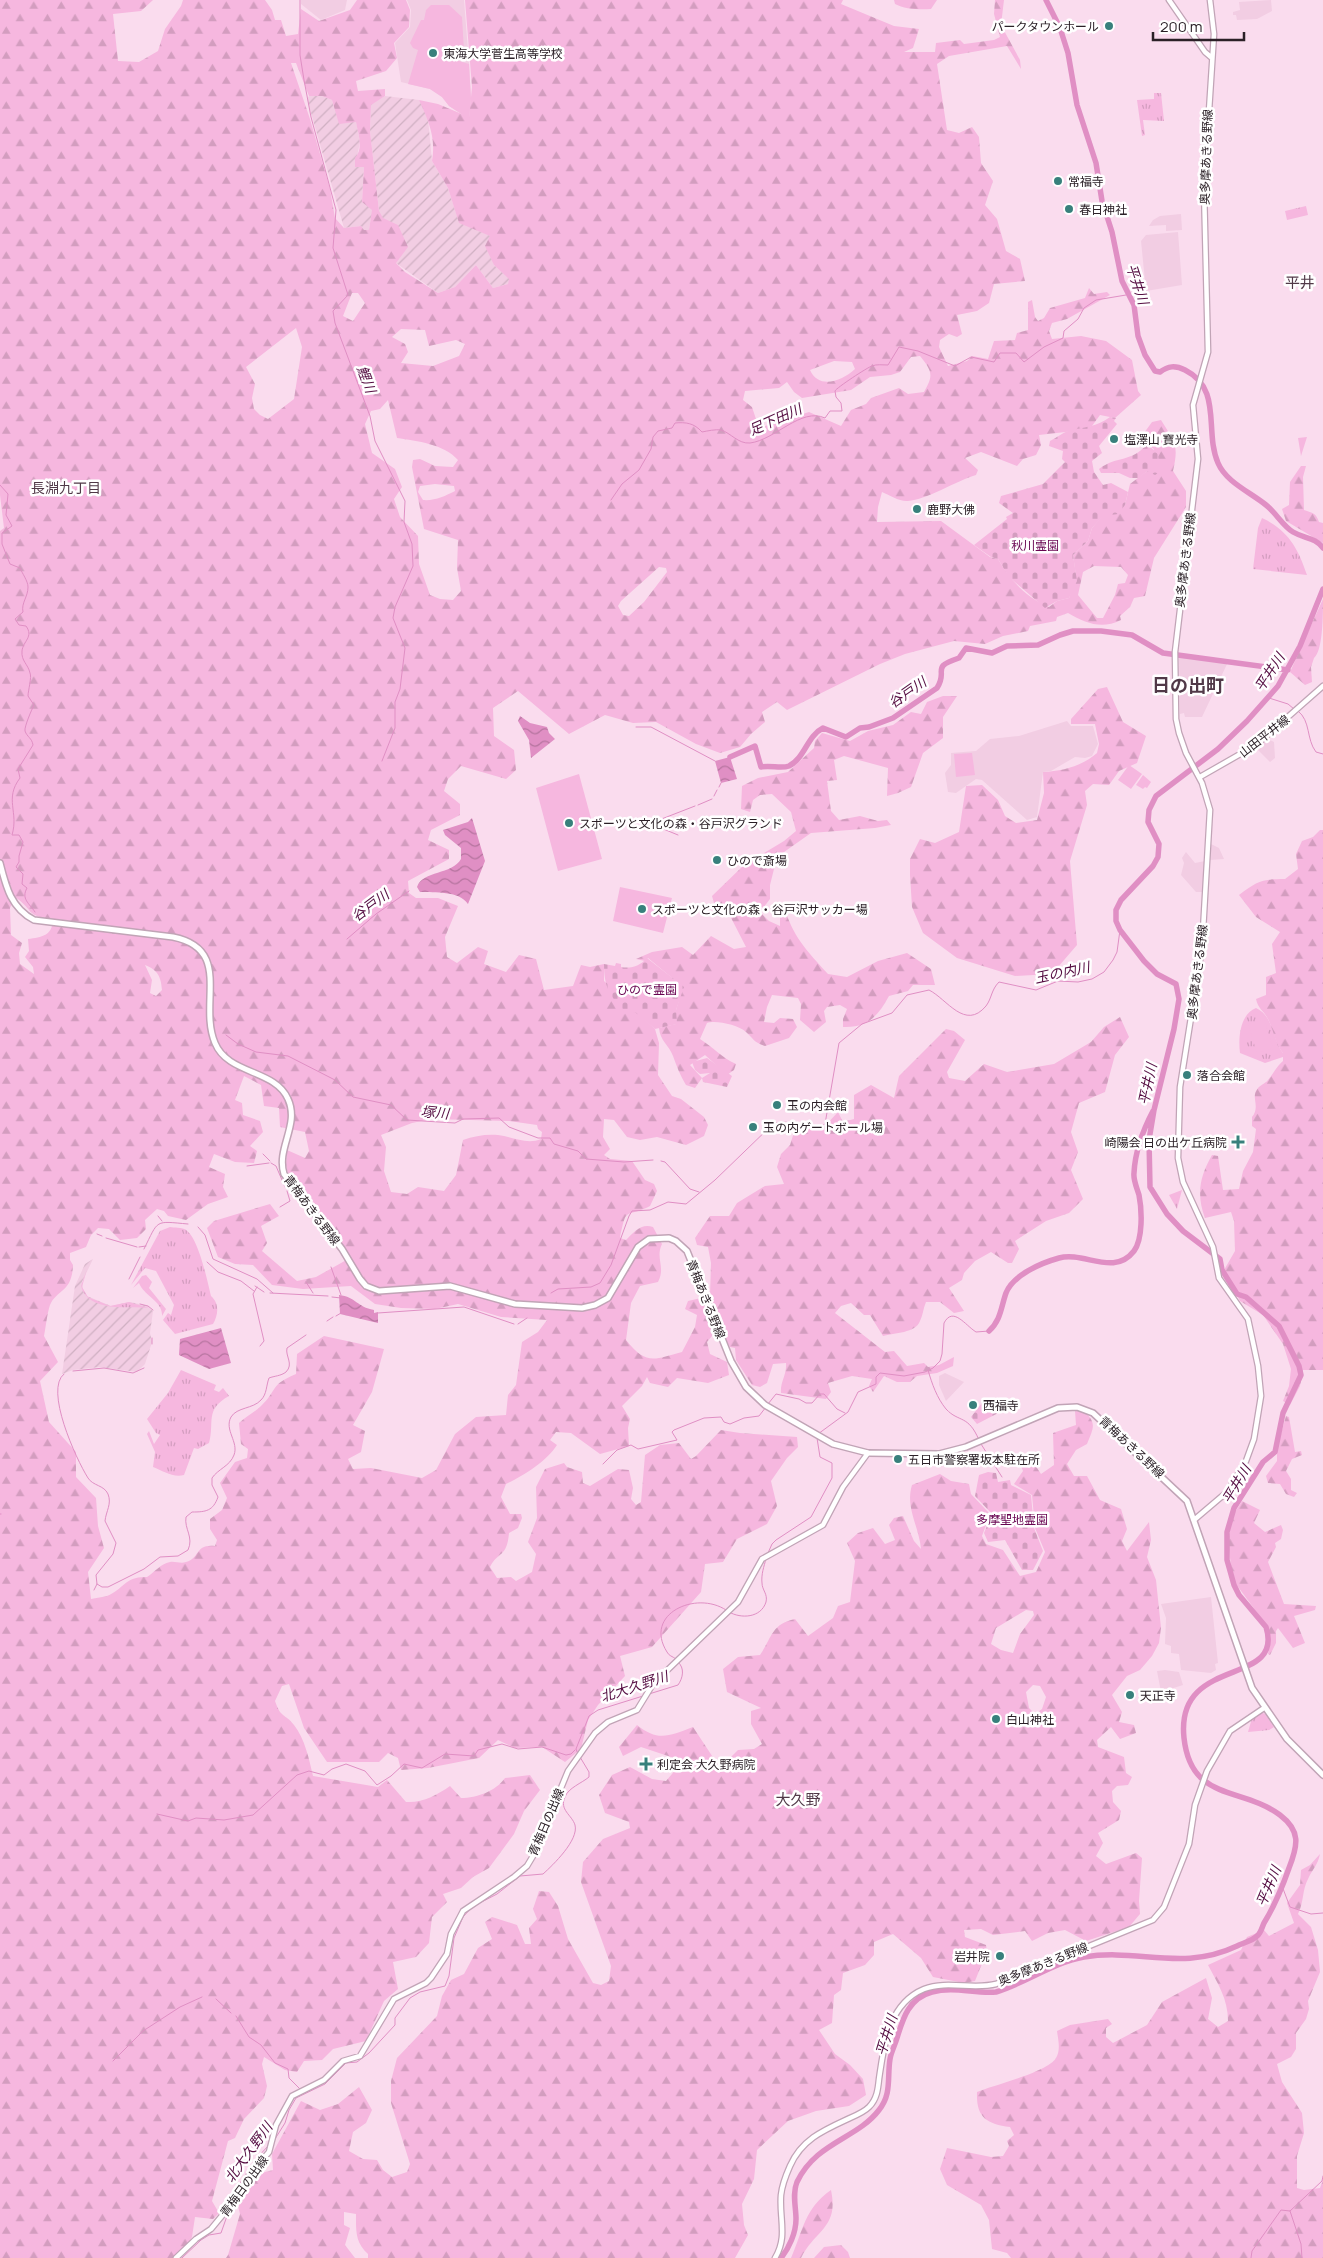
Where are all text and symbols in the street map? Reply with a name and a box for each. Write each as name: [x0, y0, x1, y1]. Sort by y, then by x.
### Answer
scale bar: [1153, 10, 1244, 42]
text: 200 m: [1160, 16, 1203, 37]
place label: パークタウンホール: [991, 18, 1099, 35]
marker: パークタウンホール: [1103, 20, 1115, 32]
place label: 東海大学菅生高等学校: [443, 45, 563, 62]
marker: 東海大学菅生高等学校: [427, 47, 439, 59]
street label: 奥多摩あきる野線: [1196, 109, 1216, 205]
place label: 常福寺: [1068, 173, 1104, 190]
marker: 常福寺: [1052, 175, 1064, 187]
place label: 春日神社: [1079, 201, 1127, 218]
marker: 春日神社: [1063, 203, 1075, 215]
water label: 平井川: [1122, 261, 1154, 309]
district label: 平井: [1285, 272, 1315, 293]
water label: 鯉川: [353, 363, 382, 397]
water label: 足下田川: [746, 398, 806, 439]
place label: 塩澤山 寶光寺: [1124, 431, 1198, 448]
marker: 塩澤山 寶光寺: [1108, 433, 1120, 445]
district label: 長淵九丁目: [31, 478, 101, 497]
place label: 鹿野大佛: [927, 501, 975, 518]
marker: 鹿野大佛: [911, 503, 923, 515]
street label: 奥多摩あきる野線: [1171, 511, 1199, 609]
park label: 秋川霊園: [1011, 537, 1059, 554]
water label: 平井川: [1250, 648, 1289, 695]
water label: 谷戸川: [884, 671, 931, 712]
district label: 日の出町: [1152, 673, 1224, 697]
street label: 山田平井線: [1235, 711, 1293, 761]
place label: スポーツと文化の森・谷戸沢グランド: [579, 815, 783, 832]
marker: スポーツと文化の森・谷戸沢グランド: [563, 817, 575, 829]
place label: ひので斎場: [727, 852, 787, 869]
marker: ひので斎場: [711, 854, 723, 866]
water label: 谷戸川: [348, 884, 394, 925]
place label: スポーツと文化の森・谷戸沢サッカー場: [652, 901, 868, 918]
marker: スポーツと文化の森・谷戸沢サッカー場: [636, 903, 648, 915]
street label: 奥多摩あきる野線: [1183, 923, 1211, 1021]
water label: 玉の内川: [1033, 956, 1093, 987]
park label: ひので霊園: [617, 981, 677, 998]
water label: 平井川: [1133, 1060, 1161, 1107]
place label: 落合会館: [1197, 1067, 1245, 1084]
marker: 落合会館: [1181, 1069, 1193, 1081]
place label: 玉の内会館: [787, 1097, 847, 1114]
marker: 玉の内会館: [771, 1099, 783, 1111]
water label: 塚川: [420, 1101, 452, 1123]
place label: 玉の内ゲートボール場: [763, 1119, 883, 1136]
marker: 玉の内ゲートボール場: [747, 1121, 759, 1133]
place label: 崎陽会 日の出ケ丘病院: [1105, 1134, 1227, 1151]
marker: 崎陽会 日の出ケ丘病院: [1231, 1135, 1245, 1149]
street label: 青梅あきる野線: [280, 1171, 344, 1249]
street label: 青梅あきる野線: [682, 1257, 730, 1341]
place label: 西福寺: [983, 1397, 1019, 1414]
marker: 西福寺: [967, 1399, 979, 1411]
street label: 青梅あきる野線: [1096, 1412, 1168, 1482]
place label: 五日市警察署坂本駐在所: [908, 1451, 1040, 1468]
marker: 五日市警察署坂本駐在所: [892, 1453, 904, 1465]
water label: 平井川: [1217, 1459, 1256, 1507]
park label: 多摩聖地霊園: [976, 1511, 1048, 1528]
water label: 北大久野川: [598, 1666, 672, 1706]
place label: 天正寺: [1140, 1687, 1176, 1704]
marker: 天正寺: [1124, 1689, 1136, 1701]
place label: 白山神社: [1006, 1711, 1054, 1728]
marker: 白山神社: [990, 1713, 1002, 1725]
place label: 利定会 大久野病院: [657, 1756, 755, 1773]
marker: 利定会 大久野病院: [639, 1757, 653, 1771]
street label: 青梅日の出線: [524, 1786, 568, 1858]
district label: 大久野: [775, 1789, 821, 1810]
water label: 平井川: [1251, 1861, 1286, 1909]
street label: 奥多摩あきる野線: [995, 1938, 1091, 1990]
place label: 岩井院: [954, 1948, 990, 1965]
marker: 岩井院: [994, 1950, 1006, 1962]
water label: 平井川: [871, 2010, 902, 2058]
water label: 北大久野川: [220, 2116, 277, 2186]
street label: 青梅日の出線: [216, 2152, 272, 2220]

